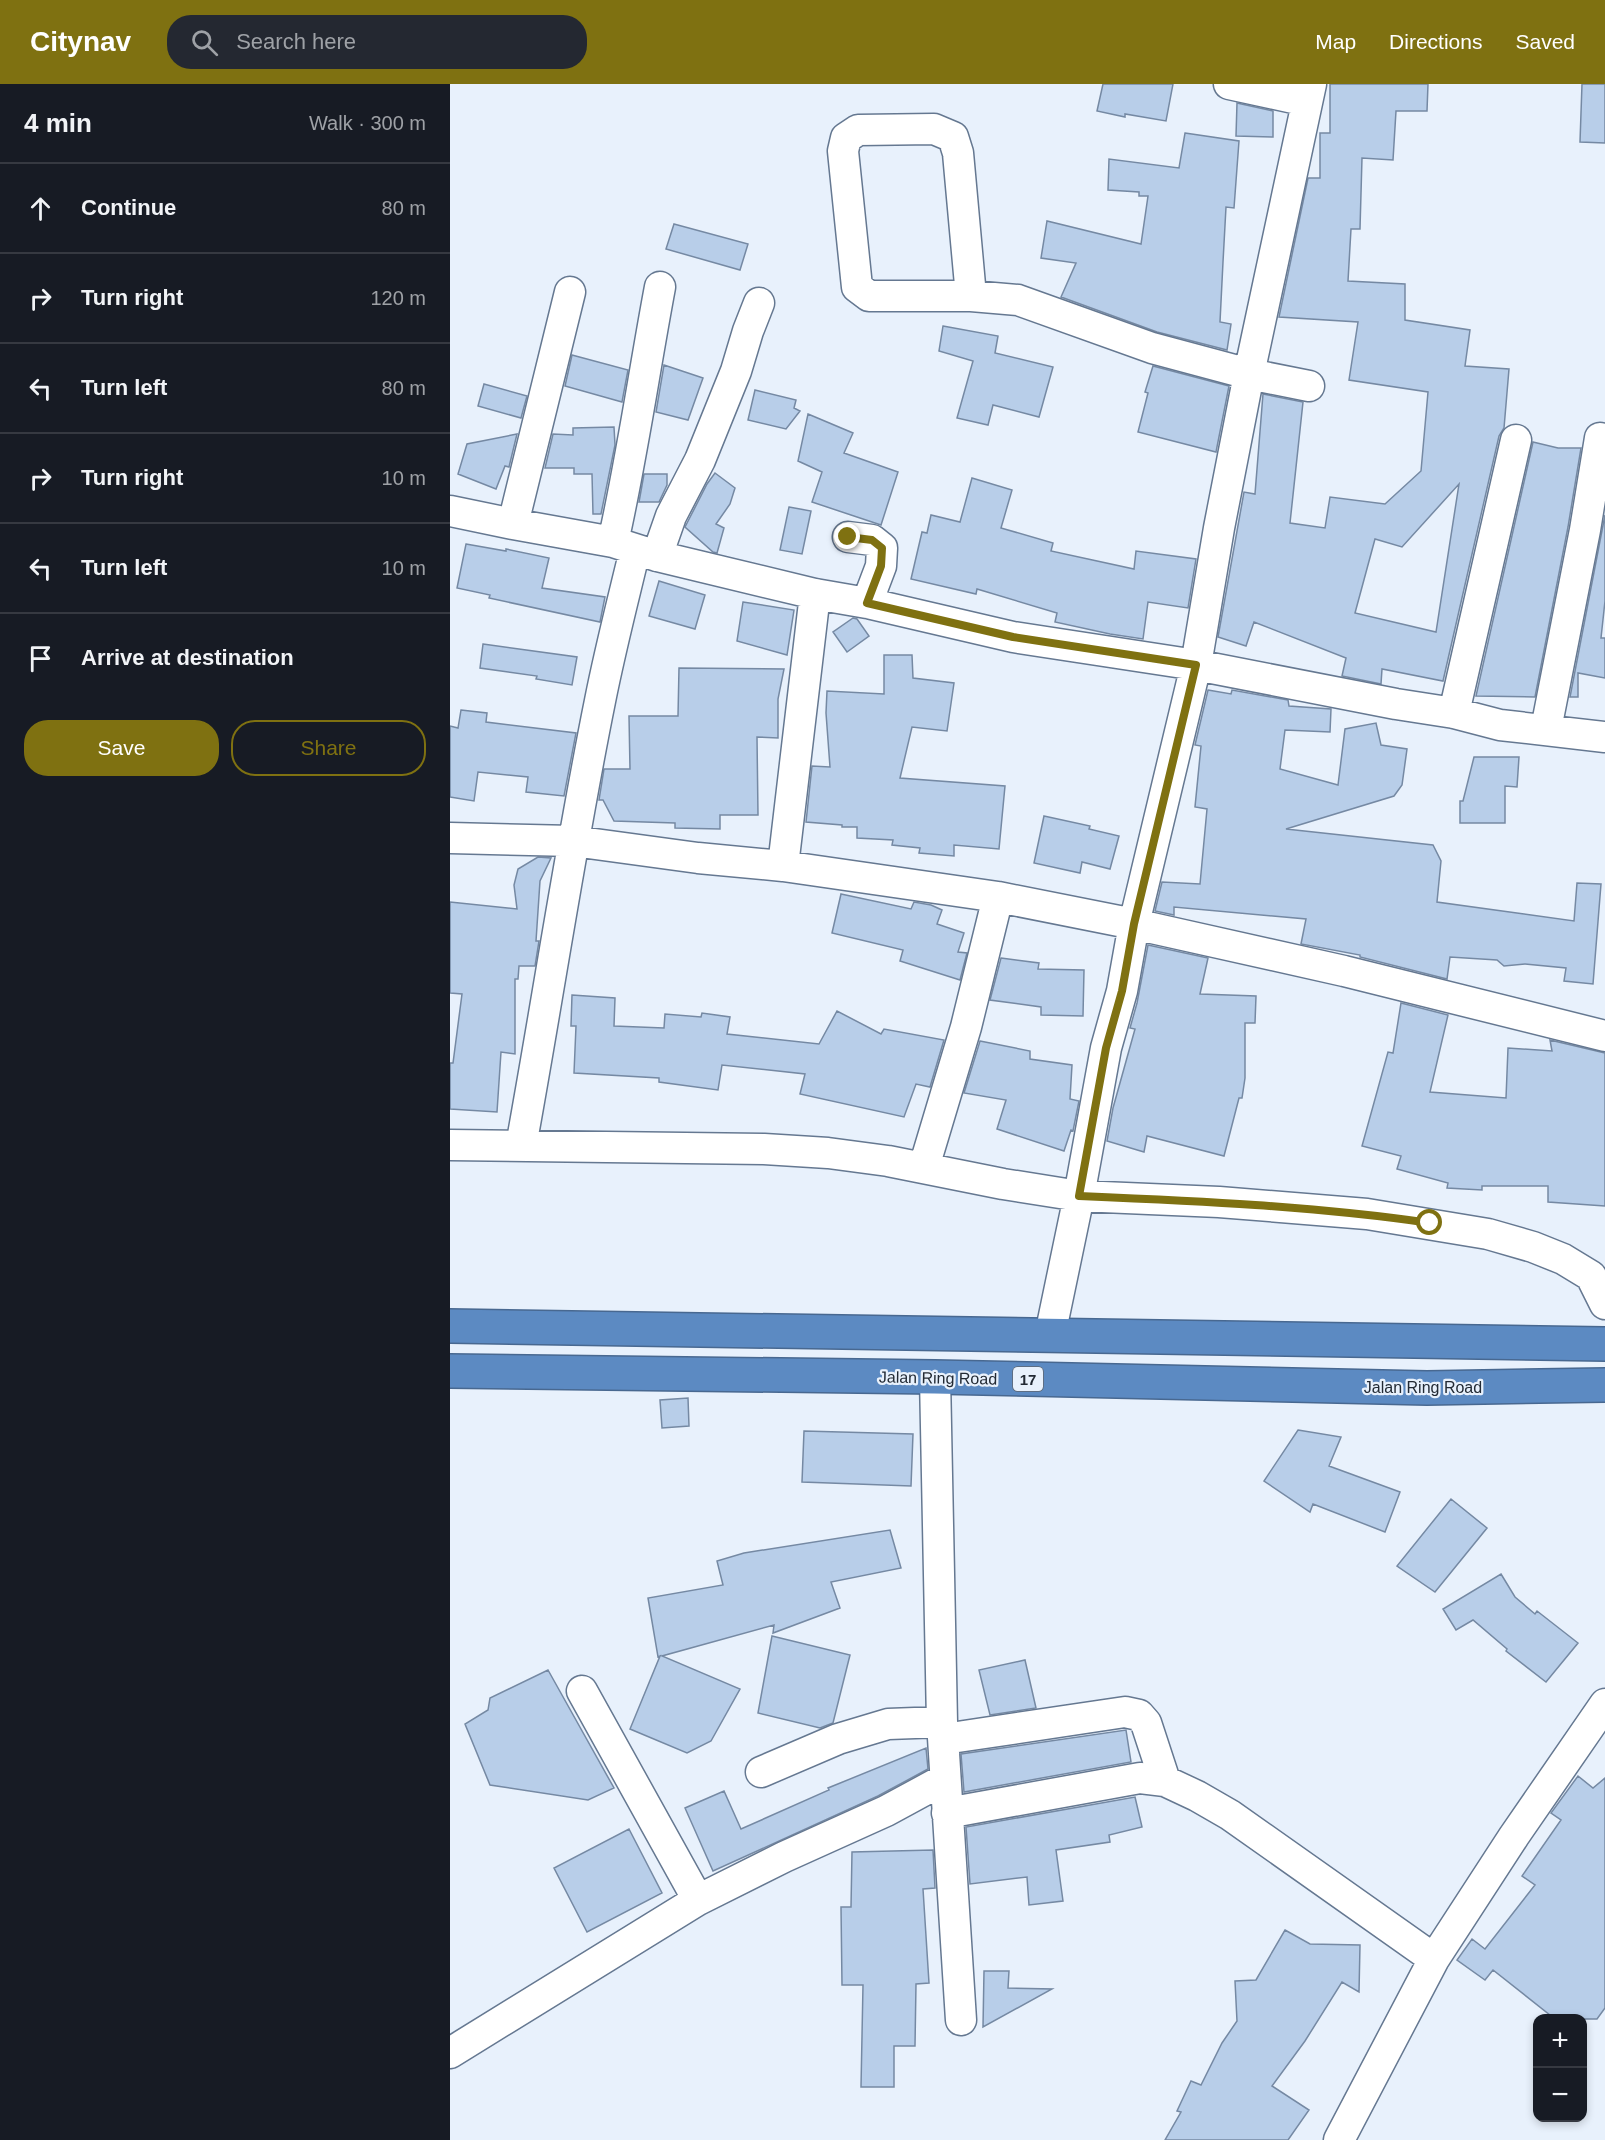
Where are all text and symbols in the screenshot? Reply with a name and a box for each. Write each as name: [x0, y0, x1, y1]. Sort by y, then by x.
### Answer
search box: [167, 15, 587, 69]
text: Citynav: [30, 26, 131, 57]
icon: search: [188, 26, 221, 59]
text: Search here: [236, 29, 356, 54]
text: Map: [1315, 30, 1356, 53]
text: Directions: [1389, 30, 1482, 53]
text: Saved: [1515, 30, 1575, 53]
text: 4 min: [24, 108, 92, 138]
text: Walk · 300 m: [309, 112, 426, 134]
icon: ahead: [24, 192, 57, 225]
text: Continue: [81, 195, 176, 220]
text: 80 m: [382, 197, 426, 219]
icon: right: [24, 282, 57, 315]
text: Turn right: [81, 285, 183, 310]
text: 120 m: [370, 287, 426, 309]
icon: left: [24, 372, 57, 405]
text: Turn left: [81, 375, 167, 400]
text: 80 m: [382, 377, 426, 399]
icon: right: [24, 462, 57, 495]
text: Turn right: [81, 465, 183, 490]
text: 10 m: [382, 467, 426, 489]
route end: [834, 523, 860, 549]
icon: left: [24, 552, 57, 585]
text: Turn left: [81, 555, 167, 580]
text: 10 m: [382, 557, 426, 579]
icon: arrive: [24, 642, 57, 675]
text: Arrive at destination: [81, 645, 294, 670]
button: Save: [24, 720, 219, 776]
button: Share: [231, 720, 426, 776]
route start: [1416, 1209, 1442, 1235]
road number: 17: [1013, 1367, 1043, 1391]
street label: Jalan Ring Road: [879, 1368, 997, 1388]
street label: Jalan Ring Road: [1364, 1379, 1482, 1396]
map controls: [1533, 2014, 1587, 2122]
button: +: [1533, 2014, 1587, 2068]
button: −: [1533, 2068, 1587, 2122]

